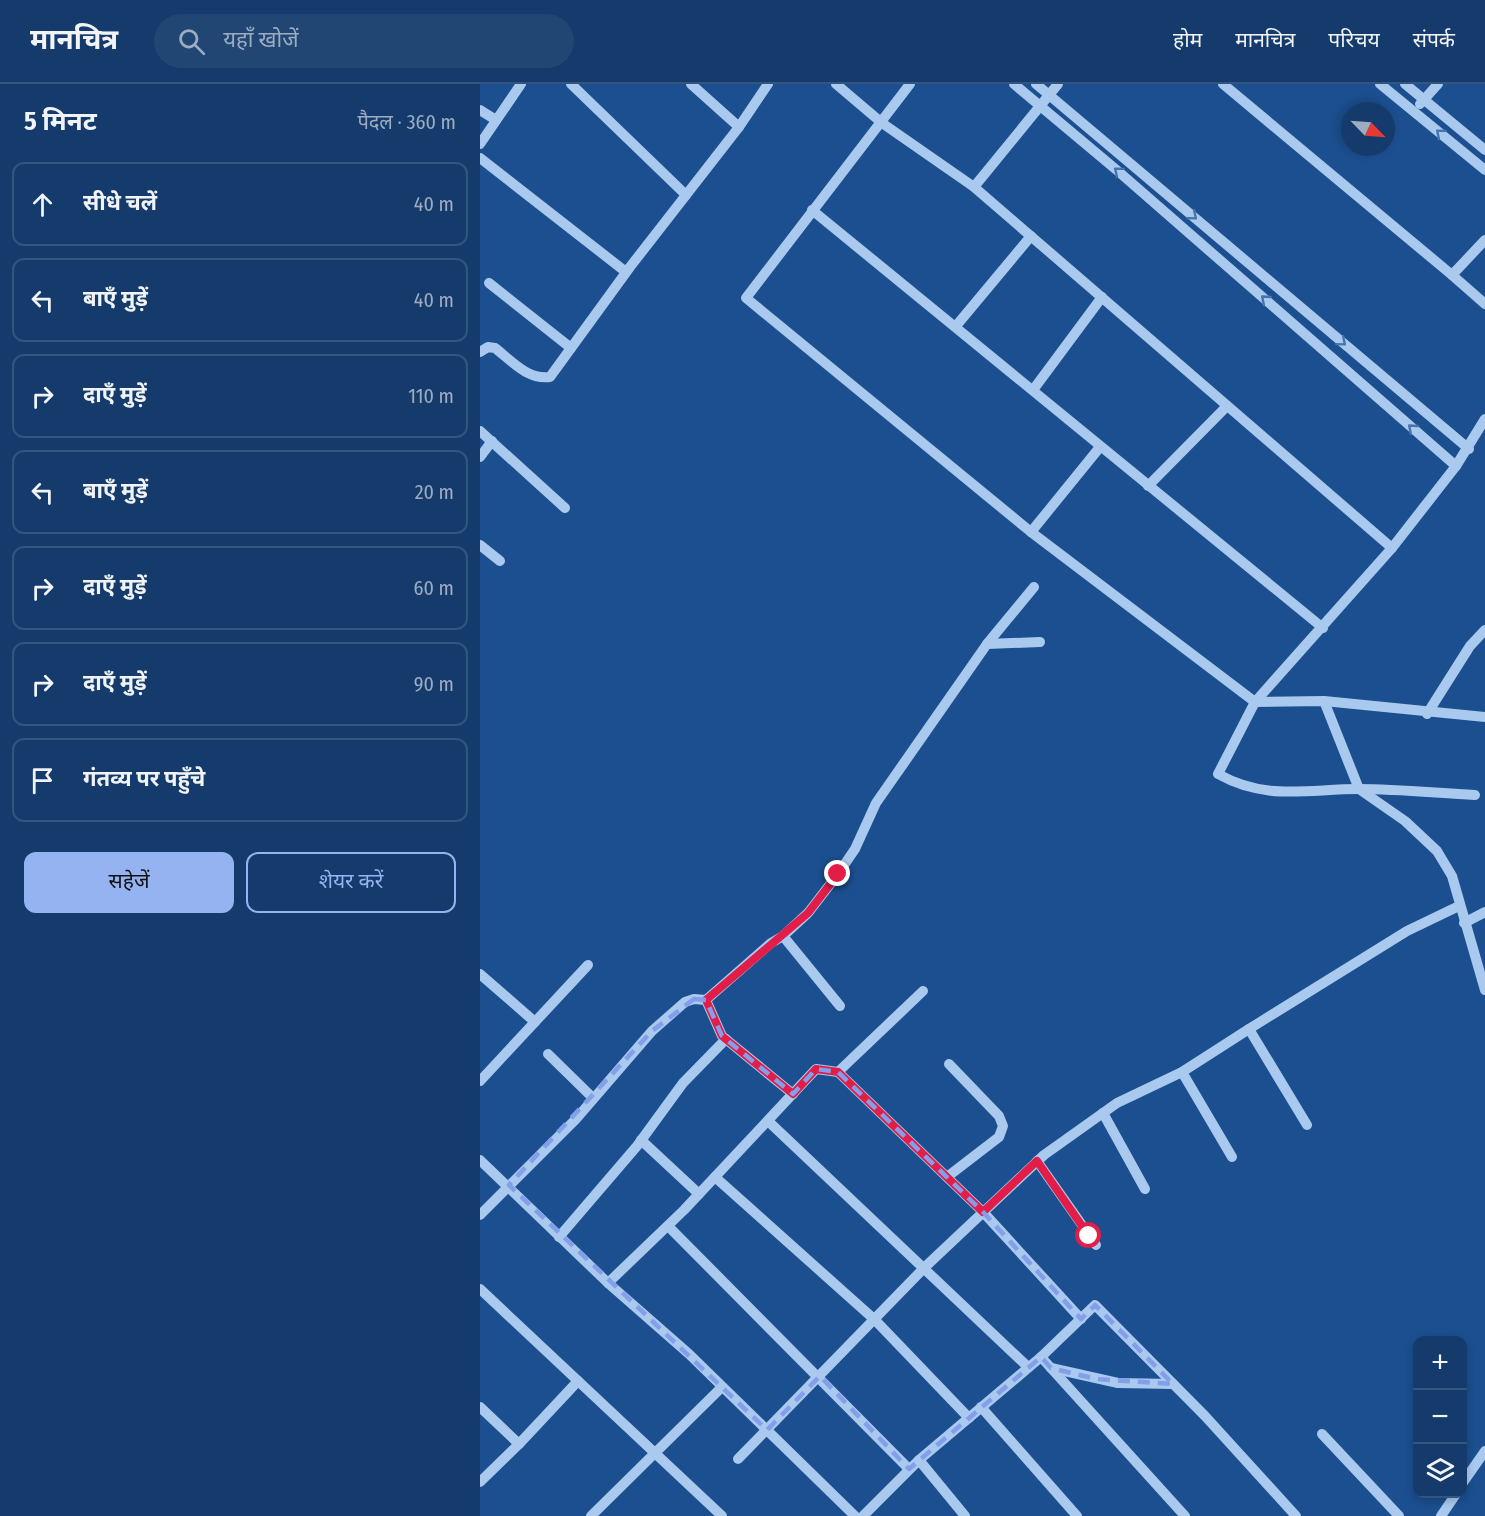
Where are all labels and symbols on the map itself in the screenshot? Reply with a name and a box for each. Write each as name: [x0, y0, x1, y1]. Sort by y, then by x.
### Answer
north arrow: [1341, 102, 1395, 156]
one-way arrow: [1436, 129, 1447, 140]
one-way arrow: [1114, 167, 1125, 178]
one-way arrow: [1186, 209, 1197, 220]
one-way arrow: [1261, 296, 1272, 307]
one-way arrow: [1335, 335, 1346, 346]
one-way arrow: [1408, 424, 1419, 435]
route end: [824, 860, 850, 886]
route start: [1075, 1222, 1101, 1248]

